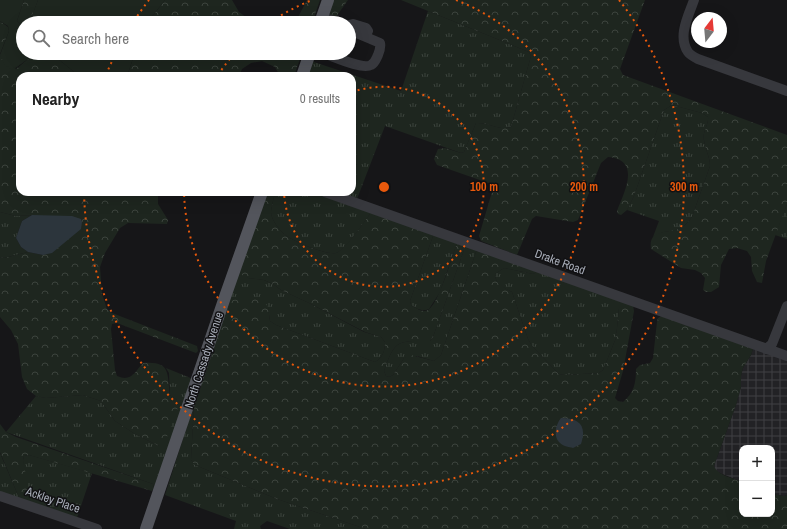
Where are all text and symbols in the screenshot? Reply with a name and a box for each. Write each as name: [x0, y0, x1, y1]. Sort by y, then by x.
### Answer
north arrow: [691, 12, 727, 48]
search box: [16, 16, 356, 60]
icon: search: [30, 27, 52, 49]
text: Search here: [62, 28, 129, 49]
text: Nearby: [32, 87, 79, 110]
text: 0 results: [300, 90, 340, 107]
text: 100 m: [470, 179, 498, 195]
text: 200 m: [570, 179, 598, 195]
text: 300 m: [670, 179, 698, 195]
centre of rings: [377, 180, 391, 194]
street label: Drake Road: [533, 246, 587, 278]
street label: North Cassady Avenue: [181, 310, 227, 410]
map controls: [739, 445, 775, 517]
button: +: [739, 445, 775, 481]
button: −: [739, 481, 775, 517]
street label: Ackley Place: [23, 483, 82, 517]

